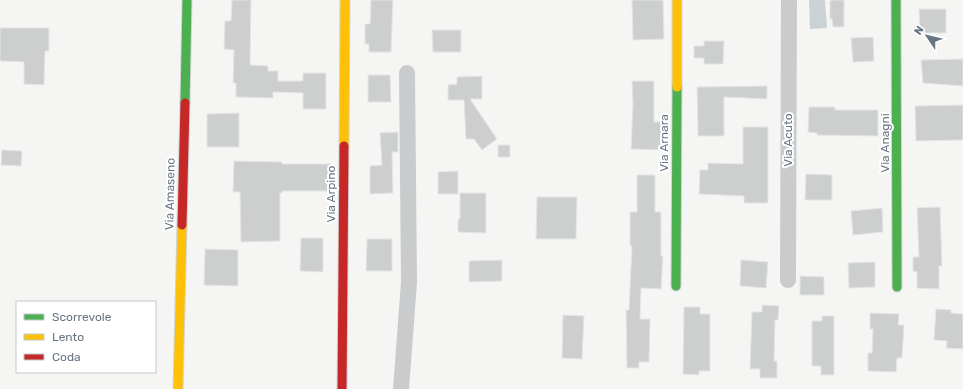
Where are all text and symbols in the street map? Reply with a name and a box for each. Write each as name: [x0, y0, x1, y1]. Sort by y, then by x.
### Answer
north arrow: [907, 16, 947, 56]
text: N: [912, 24, 927, 38]
street label: Via Acuto: [781, 113, 795, 167]
street label: Via Anagni: [878, 113, 892, 173]
street label: Via Arnara: [657, 114, 671, 172]
street label: Via Amaseno: [162, 158, 178, 230]
street label: Via Arpino: [324, 165, 338, 222]
legend: [16, 301, 156, 373]
text: Scorrevole: [52, 310, 112, 324]
text: Lento: [52, 330, 84, 344]
text: Coda: [52, 350, 81, 364]

